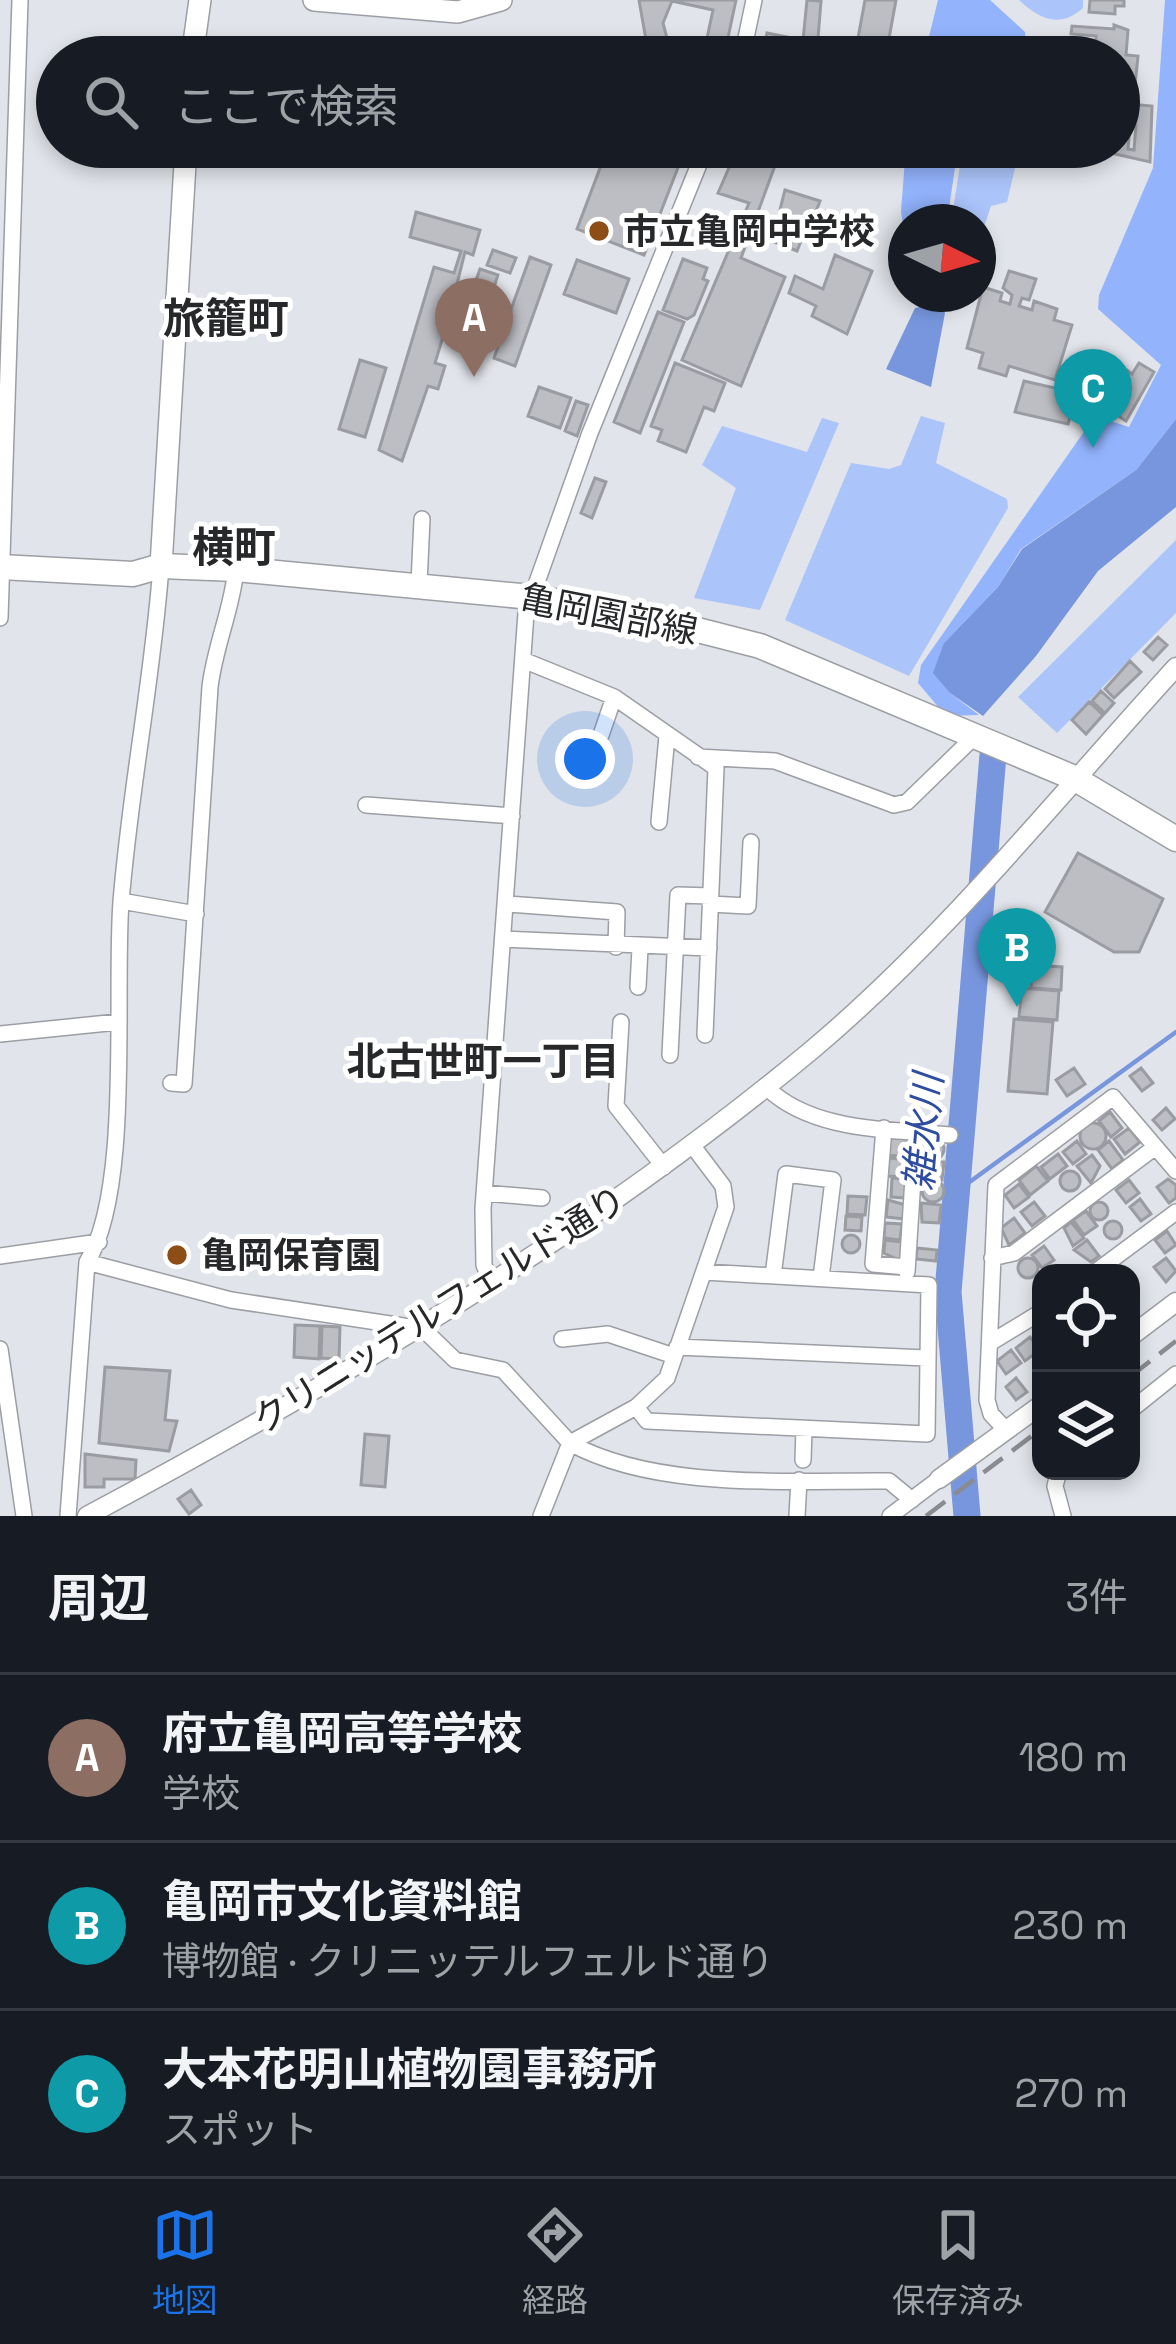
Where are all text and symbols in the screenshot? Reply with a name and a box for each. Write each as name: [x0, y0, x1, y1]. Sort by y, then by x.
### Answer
search box: [36, 36, 1140, 168]
icon: search: [78, 69, 144, 135]
text: ここで検索: [174, 78, 399, 135]
north arrow: [888, 204, 996, 312]
place label: 市立亀岡中学校: [623, 209, 875, 255]
marker: 市立亀岡中学校: [586, 218, 612, 244]
pin: A: [435, 278, 513, 377]
district label: 旅籠町: [163, 292, 289, 345]
pin: C: [1054, 349, 1132, 448]
district label: 横町: [192, 521, 276, 574]
street label: 亀岡園部線: [516, 575, 702, 655]
your location: [555, 729, 615, 789]
pin: B: [978, 908, 1056, 1007]
district label: 北古世町一丁目: [346, 1037, 620, 1086]
water label: 雑水川: [894, 1068, 953, 1192]
street label: クリニッテルフェルド通り: [244, 1176, 635, 1444]
place label: 亀岡保育園: [201, 1233, 381, 1279]
marker: 亀岡保育園: [164, 1242, 190, 1268]
map controls: [1032, 1264, 1140, 1480]
button: locate: [1032, 1264, 1140, 1372]
button: layers: [1032, 1372, 1140, 1480]
text: 周辺: [48, 1566, 150, 1631]
text: 3件: [1065, 1573, 1128, 1622]
text: 府立亀岡高等学校: [162, 1705, 522, 1762]
text: A: [75, 1733, 99, 1782]
text: 180 m: [1019, 1733, 1128, 1782]
text: 学校: [162, 1769, 240, 1818]
text: 亀岡市文化資料館: [162, 1873, 522, 1930]
text: B: [74, 1901, 100, 1950]
text: 230 m: [1013, 1901, 1128, 1950]
text: 博物館 · クリニッテルフェルド通り: [162, 1937, 774, 1986]
text: 大本花明山植物園事務所: [162, 2041, 657, 2098]
text: C: [74, 2069, 100, 2118]
text: 270 m: [1015, 2069, 1128, 2118]
text: スポット: [162, 2105, 318, 2154]
tab: 地図: [152, 2202, 218, 2322]
tab: 経路: [522, 2202, 588, 2322]
tab: 保存済み: [892, 2202, 1024, 2322]

